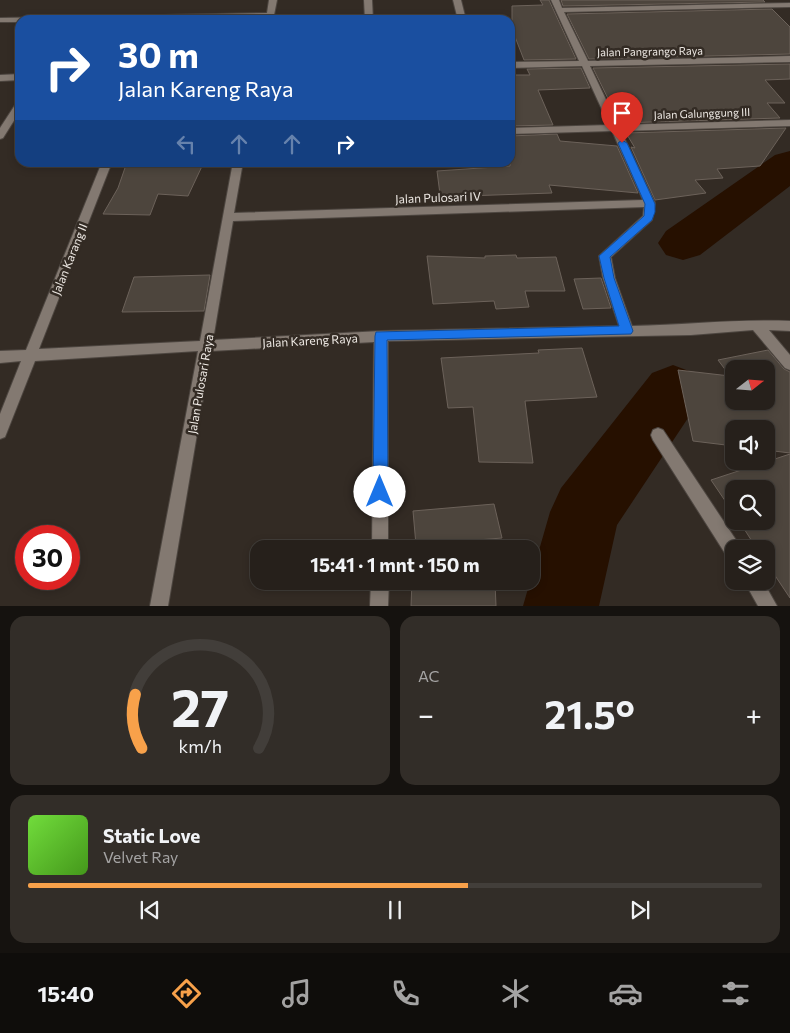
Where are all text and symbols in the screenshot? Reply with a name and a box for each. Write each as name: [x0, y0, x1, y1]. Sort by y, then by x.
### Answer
text: 30 m: [118, 32, 199, 75]
icon: right: [35, 35, 100, 100]
street label: Jalan Pangrango Raya: [597, 44, 703, 59]
text: Jalan Kareng Raya: [118, 75, 293, 102]
pin: [601, 92, 643, 143]
icon: arrive: [608, 99, 636, 127]
street label: Jalan Galunggung III: [653, 105, 751, 122]
icon: left: [172, 130, 200, 158]
icon: ahead: [225, 130, 253, 158]
icon: ahead: [278, 130, 306, 158]
icon: right: [331, 130, 359, 158]
street label: Jalan Pulosari IV: [395, 189, 481, 206]
street label: Jalan Karang II: [48, 221, 91, 297]
street label: Jalan Kareng Raya: [262, 331, 358, 350]
street label: Jalan Pulosari Raya: [184, 333, 217, 435]
north arrow: [725, 360, 775, 410]
map controls: [725, 360, 775, 590]
button: sound: [725, 420, 775, 470]
position arrow: [353, 465, 405, 517]
button: search: [725, 480, 775, 530]
speed limit sign: 30: [15, 525, 80, 590]
button: layers: [725, 540, 775, 590]
text: 15:41 · 1 mnt · 150 m: [310, 553, 480, 576]
text: AC: [418, 666, 440, 685]
text: 27: [171, 674, 229, 738]
text: 21.5°: [545, 690, 635, 737]
text: −: [418, 697, 434, 731]
text: +: [746, 697, 762, 731]
text: km/h: [178, 735, 222, 757]
text: Static Love: [103, 824, 200, 847]
text: Velvet Ray: [103, 847, 178, 866]
icon: previous: [136, 896, 164, 924]
icon: pause: [381, 896, 409, 924]
icon: next: [626, 896, 654, 924]
icon: directions: [169, 976, 204, 1011]
icon: music: [279, 976, 314, 1011]
icon: phone: [388, 976, 423, 1011]
icon: climate: [498, 976, 533, 1011]
icon: car: [608, 976, 643, 1011]
icon: filters: [718, 976, 753, 1011]
text: 15:40: [37, 980, 94, 1007]

